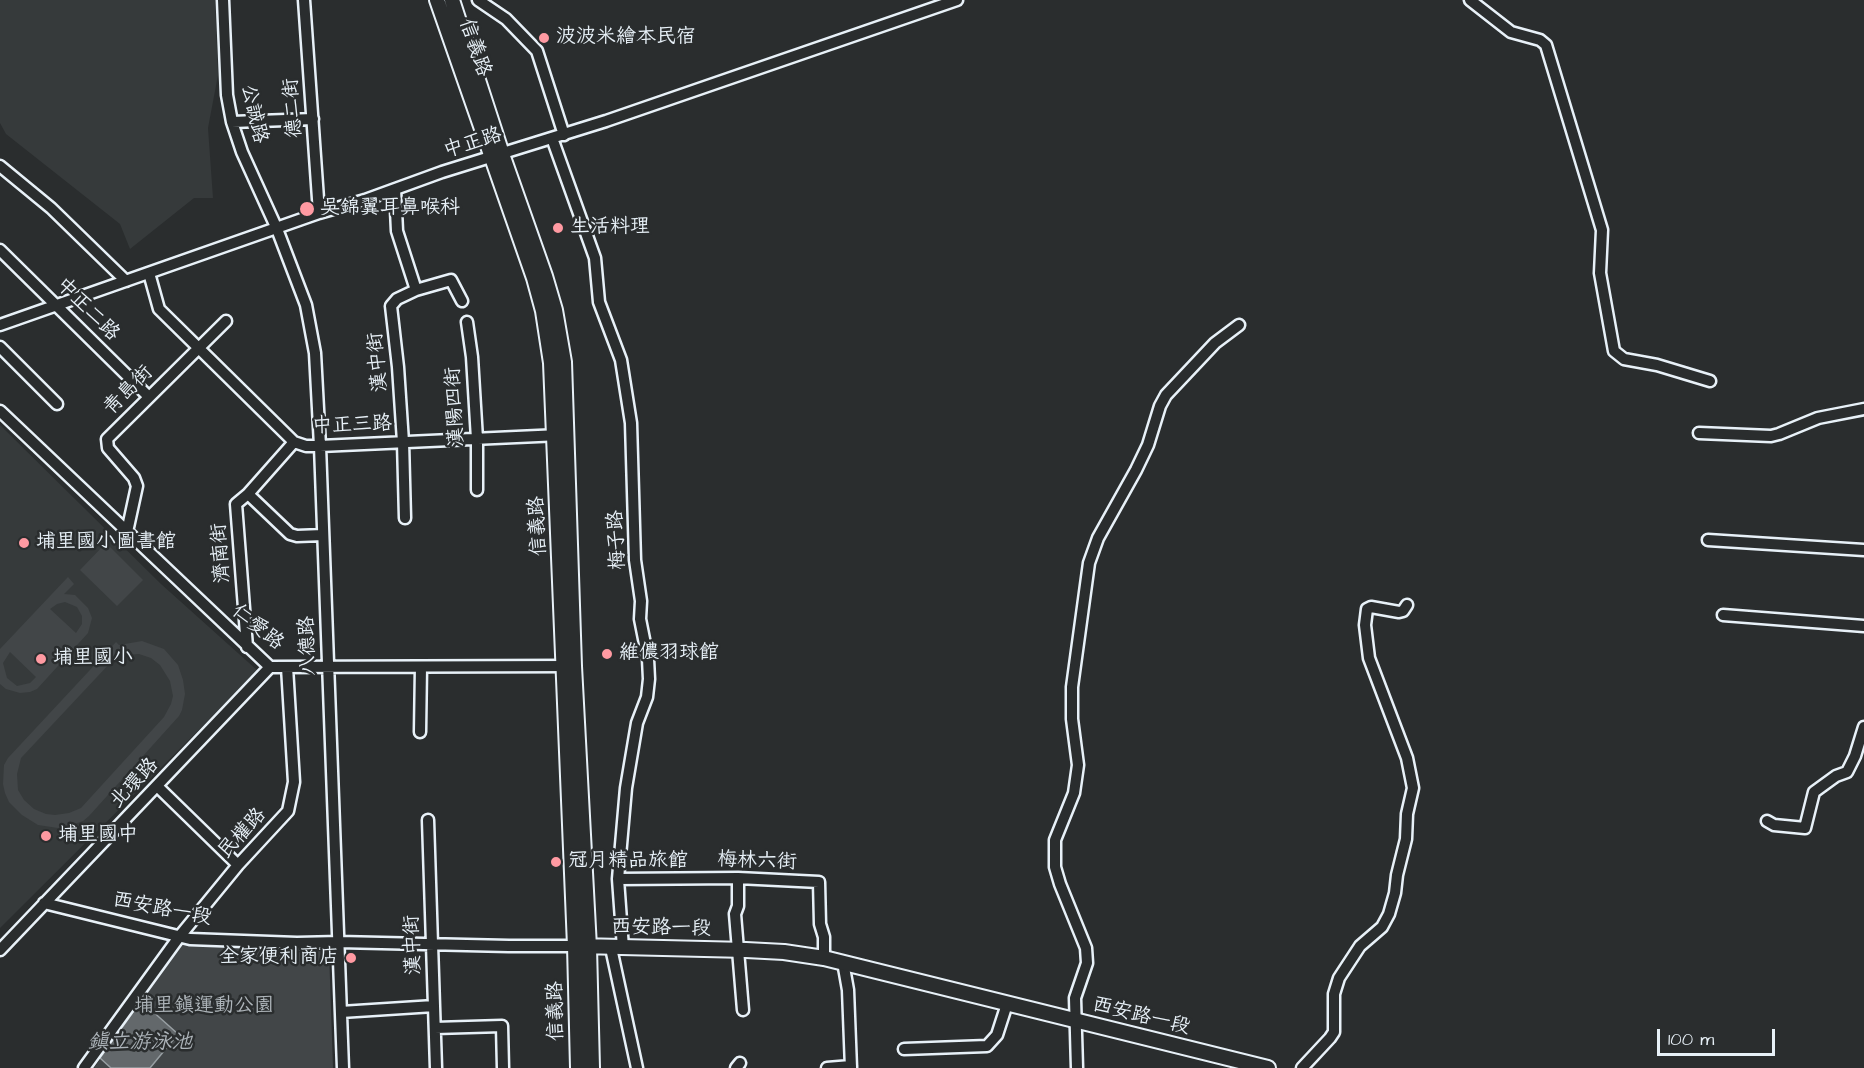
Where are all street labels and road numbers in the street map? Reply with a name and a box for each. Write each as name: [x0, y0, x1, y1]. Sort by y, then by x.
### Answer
street label: 信義路: [453, 16, 495, 80]
street label: 德二街: [280, 77, 308, 139]
street label: 公誠路: [235, 82, 271, 146]
street label: 中正路: [441, 124, 505, 164]
street label: 中正二路: [50, 273, 124, 347]
street label: 漢中街: [364, 331, 394, 393]
street label: 青島街: [99, 361, 159, 421]
street label: 漢陽四街: [442, 366, 470, 448]
street label: 中正三路: [312, 413, 392, 439]
street label: 信義路: [525, 495, 553, 557]
street label: 梅子路: [604, 509, 632, 571]
street label: 濟南街: [208, 522, 236, 584]
street label: 仁愛路: [226, 600, 288, 656]
street label: 八德路: [296, 616, 322, 676]
street label: 北環路: [106, 754, 164, 814]
street label: 民權路: [214, 804, 272, 864]
street label: 梅林六街: [717, 849, 797, 875]
street label: 西安路一段: [111, 889, 213, 931]
street label: 漢中街: [401, 915, 427, 975]
street label: 西安路一段: [611, 916, 711, 942]
street label: 信義路: [544, 981, 570, 1041]
street label: 西安路一段: [1090, 993, 1192, 1041]

